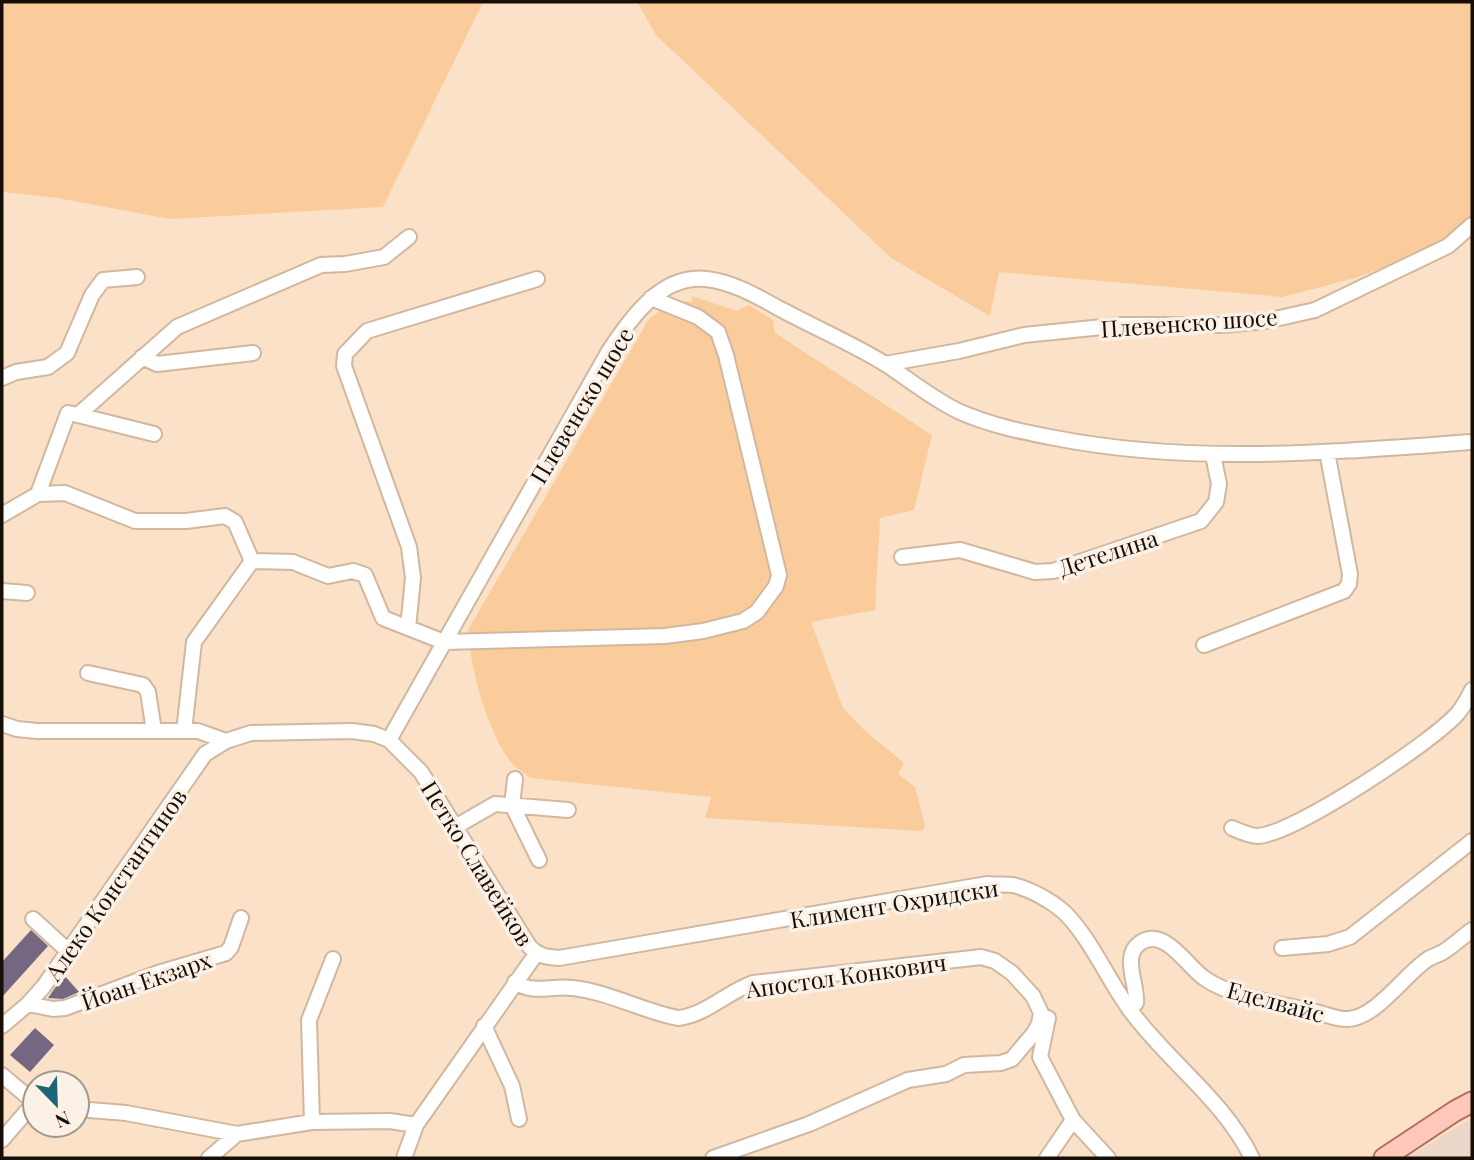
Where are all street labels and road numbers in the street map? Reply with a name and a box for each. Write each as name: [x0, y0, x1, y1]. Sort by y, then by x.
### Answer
street label: Плевенско шосе: [1100, 300, 1278, 344]
street label: Плевенско шосе: [522, 321, 640, 489]
street label: Детелина: [1055, 521, 1162, 583]
street label: Петко Славейков: [415, 775, 541, 951]
street label: Алеко Константинов: [36, 782, 193, 987]
street label: Климент Охридски: [788, 871, 1000, 935]
street label: Йоан Екзарх: [77, 943, 215, 1017]
street label: Апостол Конкович: [743, 946, 948, 1005]
street label: Еделвайс: [1224, 973, 1328, 1029]

